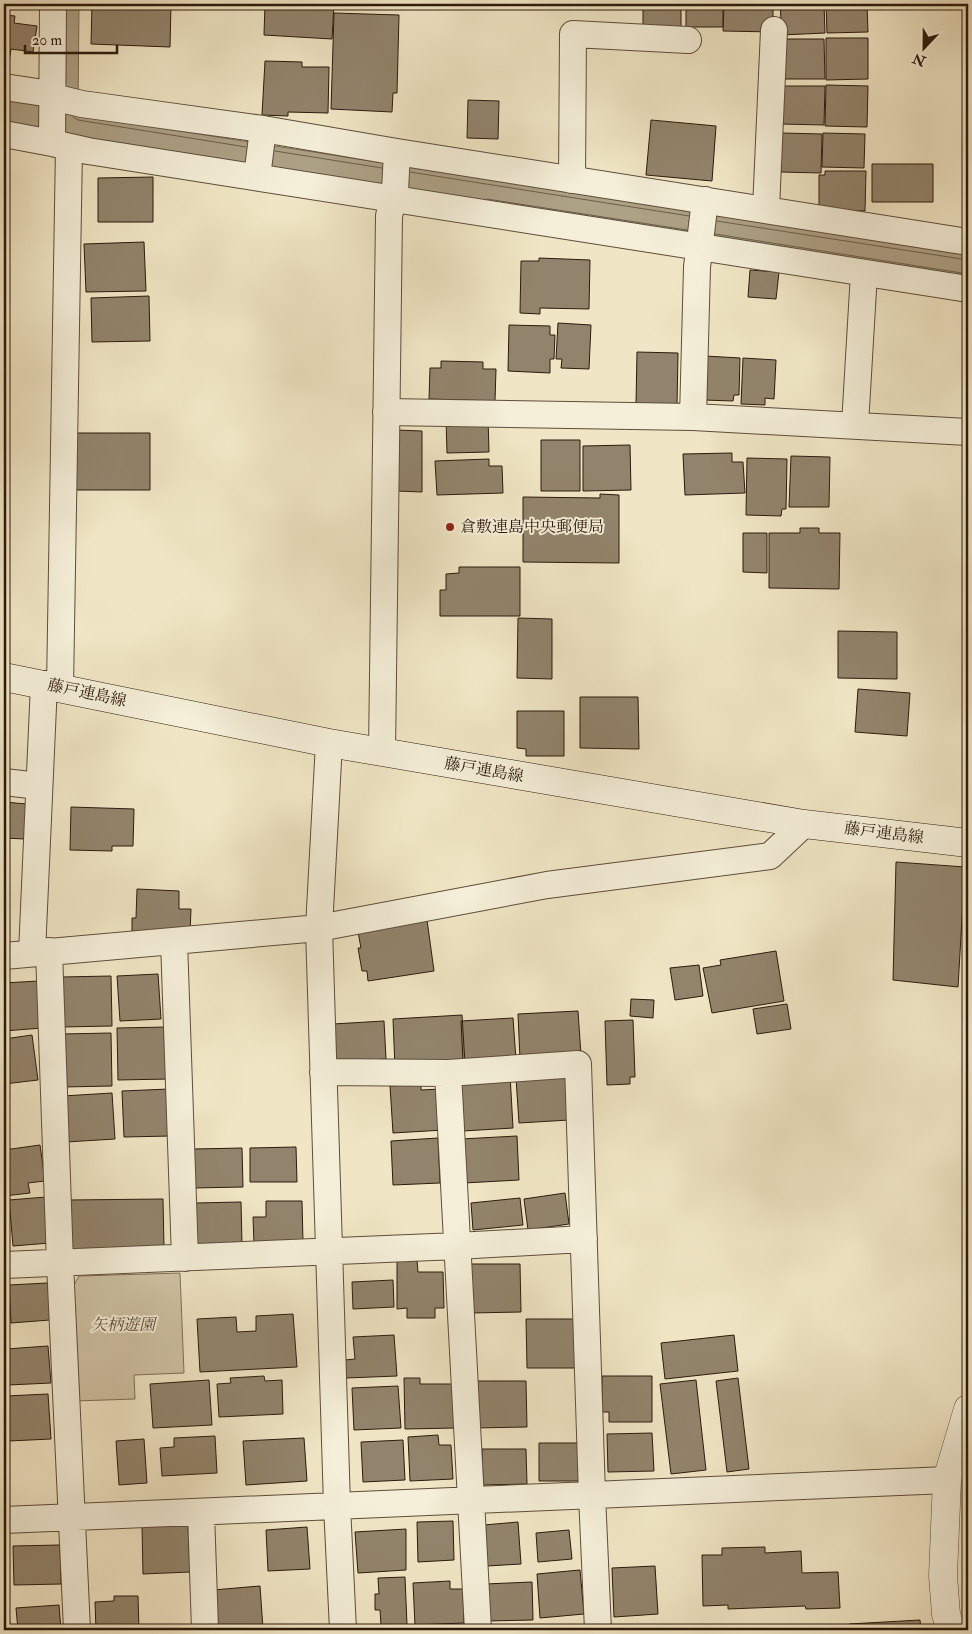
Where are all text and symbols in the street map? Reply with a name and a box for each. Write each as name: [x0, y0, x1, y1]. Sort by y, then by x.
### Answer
scale bar: [25, 22, 118, 54]
north arrow: [900, 22, 950, 72]
text: 20 m: [32, 31, 62, 50]
text: N: [910, 49, 929, 70]
place label: 倉敷連島中央郵便局: [460, 517, 604, 537]
marker: 倉敷連島中央郵便局: [444, 521, 456, 533]
street label: 藤戸連島線: [46, 675, 128, 711]
street label: 藤戸連島線: [443, 753, 525, 787]
street label: 藤戸連島線: [843, 818, 925, 848]
park label: 矢柄遊園: [91, 1315, 158, 1335]

